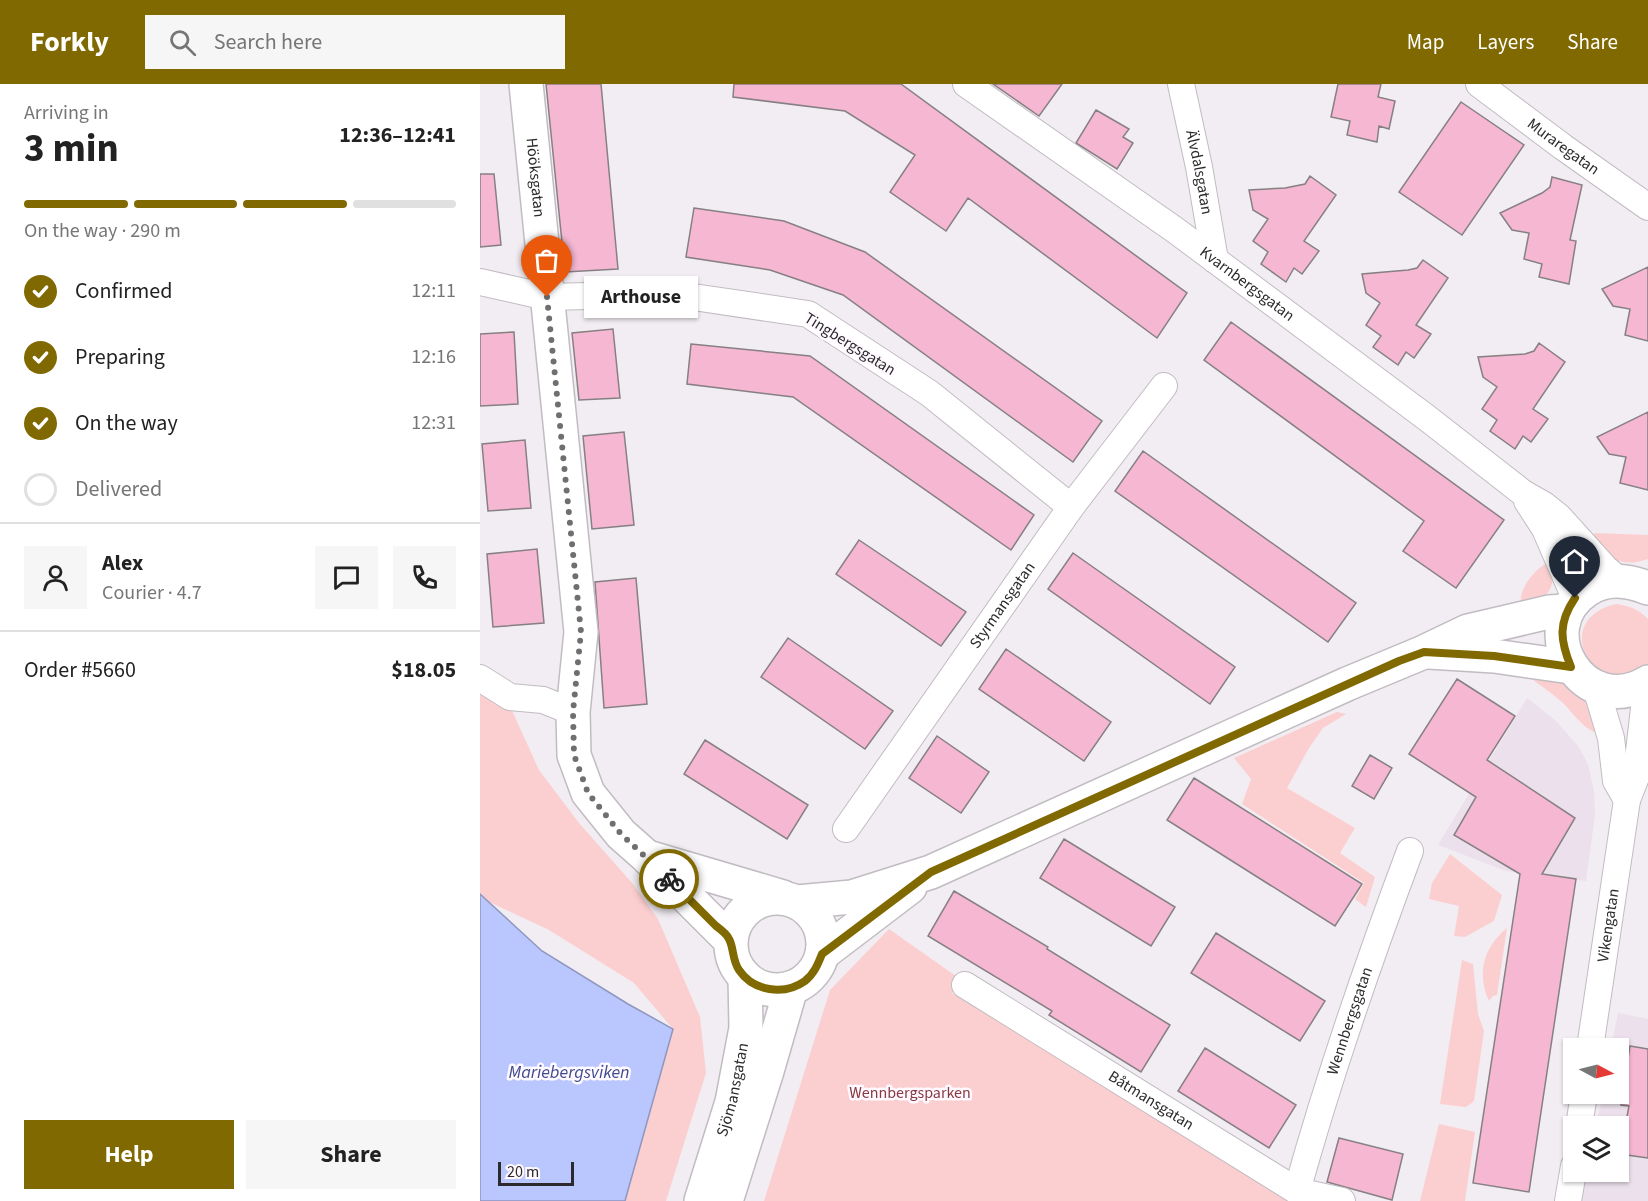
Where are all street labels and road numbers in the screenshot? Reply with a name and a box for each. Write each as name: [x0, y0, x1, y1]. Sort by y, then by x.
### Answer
street label: Muraregatan: [1523, 113, 1604, 180]
street label: Älvdalsgatan: [1180, 128, 1218, 216]
street label: Hööksgatan: [520, 137, 550, 218]
street label: Kvarnbergsgatan: [1195, 241, 1299, 326]
street label: Tingbergsgatan: [800, 307, 900, 381]
street label: Styrmansgatan: [964, 557, 1040, 653]
street label: Vikengatan: [1592, 887, 1625, 964]
street label: Wennbergsgatan: [1321, 964, 1378, 1078]
street label: Sjömansgatan: [711, 1041, 754, 1139]
street label: Båtmansgatan: [1104, 1066, 1198, 1135]

